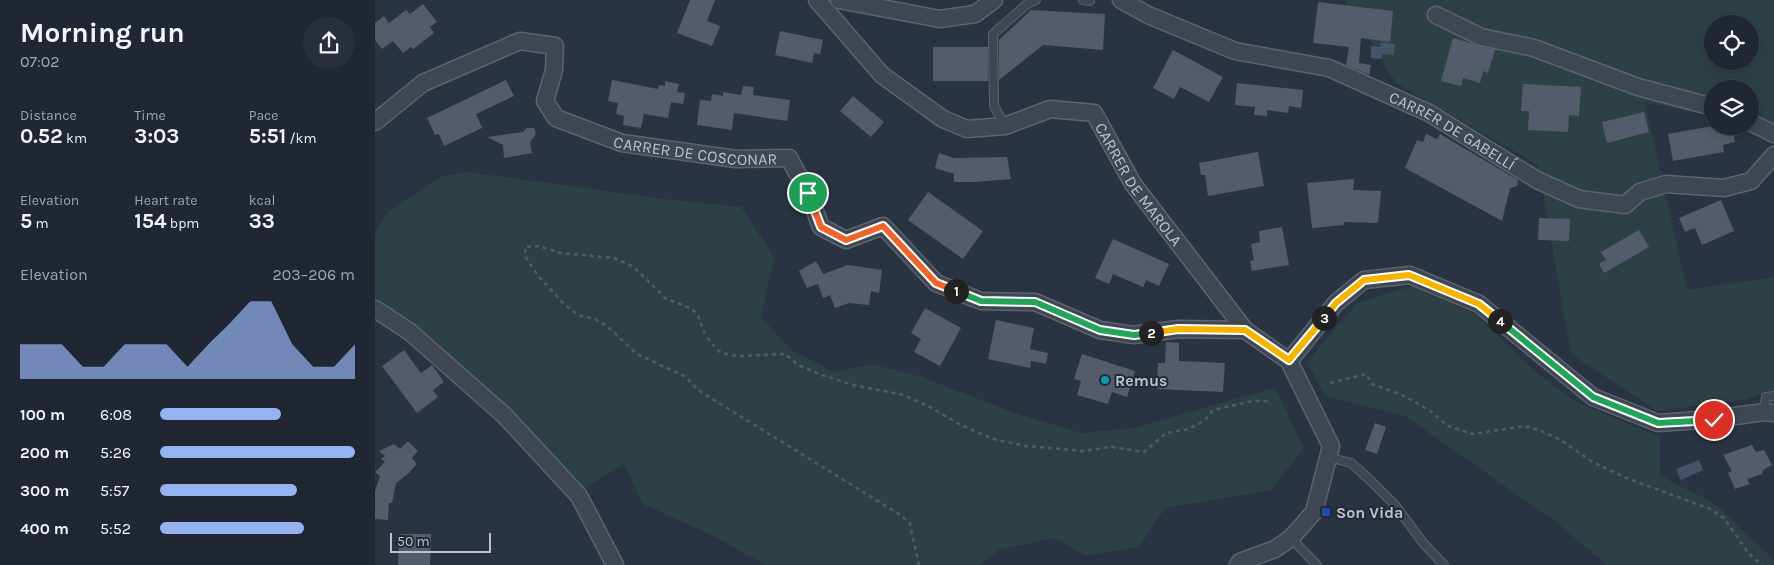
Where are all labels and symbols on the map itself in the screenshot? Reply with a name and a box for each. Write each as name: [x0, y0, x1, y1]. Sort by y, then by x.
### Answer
street label: CARRER DE GABELLÍ: [1386, 87, 1519, 174]
street label: CARRER DE MAROLA: [1091, 119, 1186, 249]
street label: CARRER DE COSCONAR: [611, 131, 777, 169]
pin: [787, 172, 829, 214]
pin: 1: [943, 278, 969, 304]
pin: 3: [1311, 306, 1337, 330]
pin: 4: [1487, 308, 1513, 334]
pin: 2: [1139, 320, 1163, 346]
place label: Remus: [1115, 371, 1167, 390]
marker: Remus: [1099, 374, 1111, 386]
pin: [1693, 399, 1735, 441]
place label: Son Vida: [1336, 503, 1403, 522]
marker: Son Vida: [1320, 506, 1332, 518]
scale bar: [390, 530, 491, 553]

